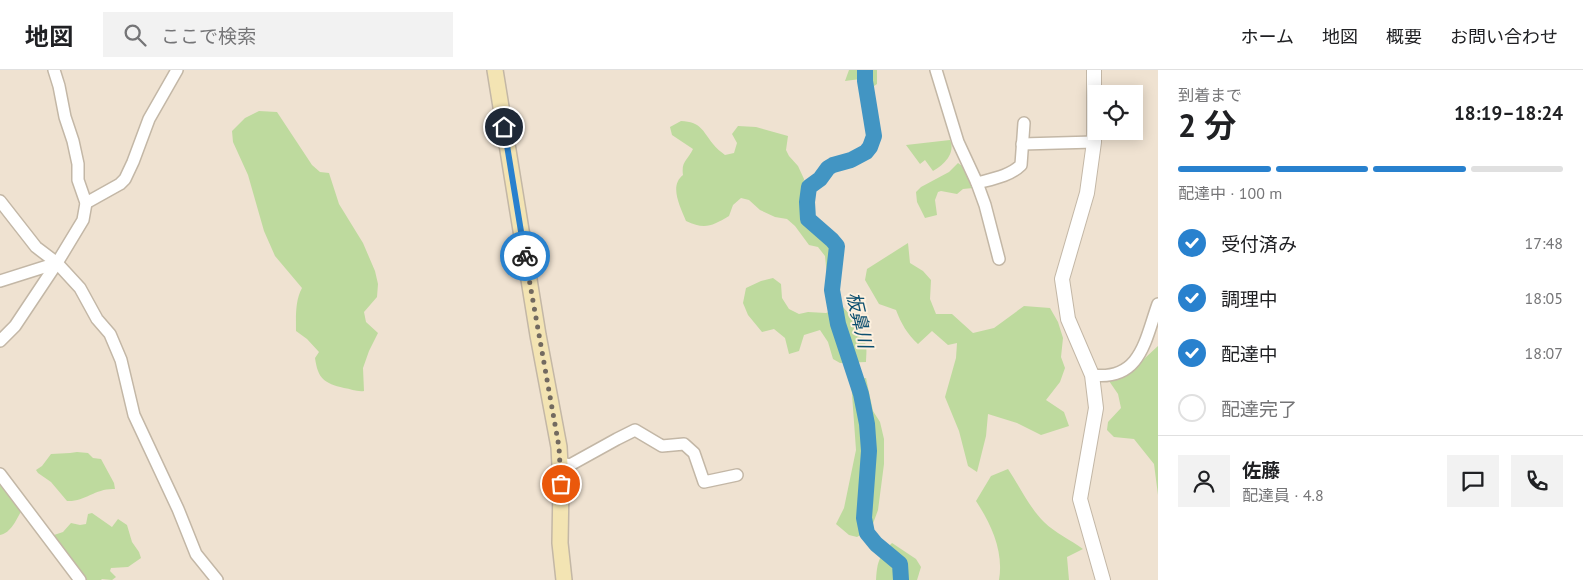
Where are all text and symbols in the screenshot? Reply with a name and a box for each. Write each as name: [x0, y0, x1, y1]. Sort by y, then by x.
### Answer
search box: [103, 12, 453, 57]
text: 地図: [25, 21, 73, 52]
icon: search: [121, 21, 149, 49]
text: ここで検索: [161, 24, 256, 48]
text: ホーム: [1241, 25, 1294, 48]
text: 地図: [1322, 25, 1358, 48]
text: 概要: [1386, 25, 1422, 48]
text: お問い合わせ: [1450, 25, 1558, 48]
map controls: [1088, 85, 1143, 140]
button: locate: [1088, 85, 1143, 140]
text: 到着まで: [1178, 85, 1242, 105]
text: 18:19–18:24: [1454, 101, 1563, 125]
text: 2 分: [1178, 104, 1236, 146]
pin: [483, 106, 525, 148]
icon: home: [490, 113, 518, 141]
text: 配達中 · 100 m: [1178, 183, 1282, 203]
icon: check: [1178, 229, 1206, 257]
courier: [500, 231, 550, 281]
text: 受付済み: [1221, 232, 1297, 256]
text: 17:48: [1525, 233, 1563, 253]
icon: bike: [511, 242, 539, 270]
icon: check: [1178, 284, 1206, 312]
text: 調理中: [1221, 287, 1278, 311]
text: 18:05: [1525, 288, 1563, 308]
water label: 板鼻川: [842, 290, 879, 352]
icon: check: [1178, 339, 1206, 367]
text: 配達中: [1221, 342, 1278, 366]
text: 18:07: [1525, 343, 1563, 363]
text: 配達完了: [1221, 397, 1297, 421]
button: person: [1178, 455, 1230, 507]
button: chat: [1447, 455, 1499, 507]
button: phone: [1511, 455, 1563, 507]
text: 佐藤: [1242, 458, 1280, 482]
pin: [540, 463, 582, 505]
icon: bag: [547, 470, 575, 498]
text: 配達員 · 4.8: [1242, 485, 1324, 505]

